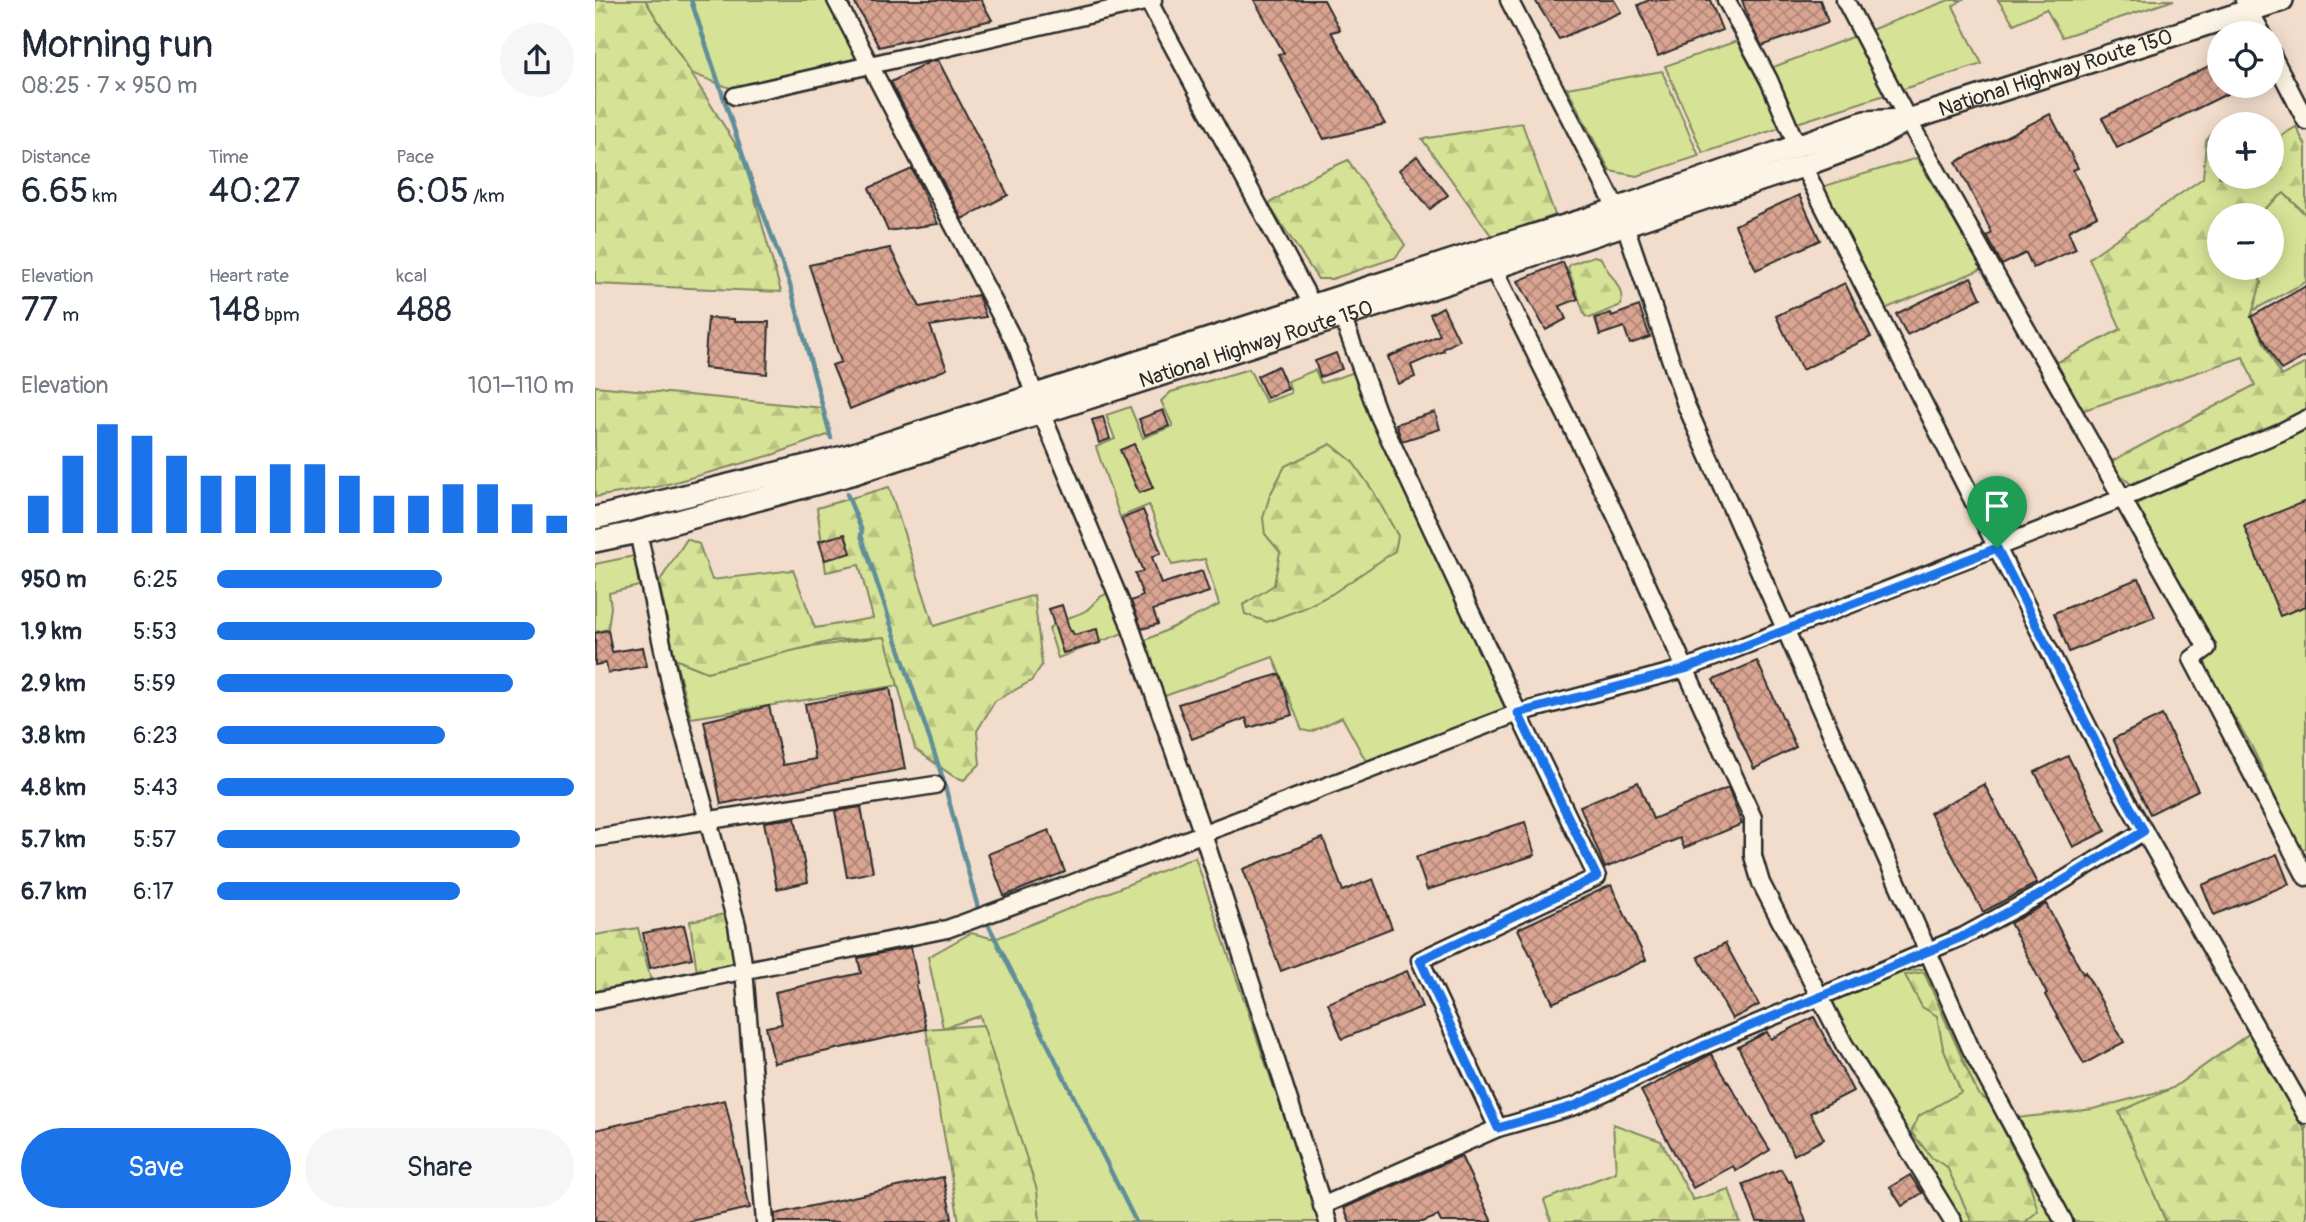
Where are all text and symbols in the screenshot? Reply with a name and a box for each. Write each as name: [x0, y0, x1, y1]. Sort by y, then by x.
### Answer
text: Morning run: [21, 21, 213, 69]
map controls: [2207, 21, 2284, 280]
button: locate: [2207, 21, 2284, 98]
button: share: [500, 23, 574, 97]
street label: National Highway Route 150: [1935, 23, 2176, 123]
text: 08:25 · 7 × 950 m: [21, 71, 197, 100]
button: +: [2207, 112, 2284, 189]
text: Distance: [21, 145, 90, 169]
text: Time: [209, 145, 248, 169]
text: Pace: [396, 145, 434, 169]
text: 6.65: [21, 169, 88, 213]
text: 40:27: [209, 169, 300, 213]
text: 6:05: [396, 169, 469, 213]
text: km: [88, 184, 117, 208]
text: /km: [469, 184, 505, 208]
button: −: [2207, 203, 2284, 280]
text: Elevation: [21, 264, 93, 288]
text: Heart rate: [209, 264, 289, 288]
text: kcal: [396, 264, 427, 288]
text: 77: [21, 288, 58, 332]
text: 148: [209, 288, 260, 332]
text: 488: [396, 288, 452, 332]
street label: National Highway Route 150: [1136, 294, 1377, 395]
text: m: [58, 303, 79, 327]
text: bpm: [260, 303, 300, 327]
text: Elevation: [21, 371, 109, 400]
text: 101–110 m: [468, 371, 574, 400]
pin: [1967, 476, 2027, 548]
icon: arrive: [1978, 487, 2016, 525]
text: 950 m: [21, 565, 86, 594]
text: 6:25: [133, 565, 178, 594]
text: 1.9 km: [21, 617, 82, 646]
text: 5:53: [133, 617, 177, 646]
text: 2.9 km: [21, 669, 86, 698]
text: 5:59: [133, 669, 176, 698]
text: 3.8 km: [21, 721, 85, 750]
text: 6:23: [133, 721, 178, 750]
text: 4.8 km: [21, 773, 86, 802]
text: 5:43: [133, 773, 178, 802]
text: 5.7 km: [21, 825, 86, 854]
text: 5:57: [133, 825, 176, 854]
text: 6.7 km: [21, 877, 87, 906]
text: 6:17: [133, 877, 174, 906]
button: Save: [21, 1128, 291, 1208]
button: Share: [305, 1128, 574, 1208]

